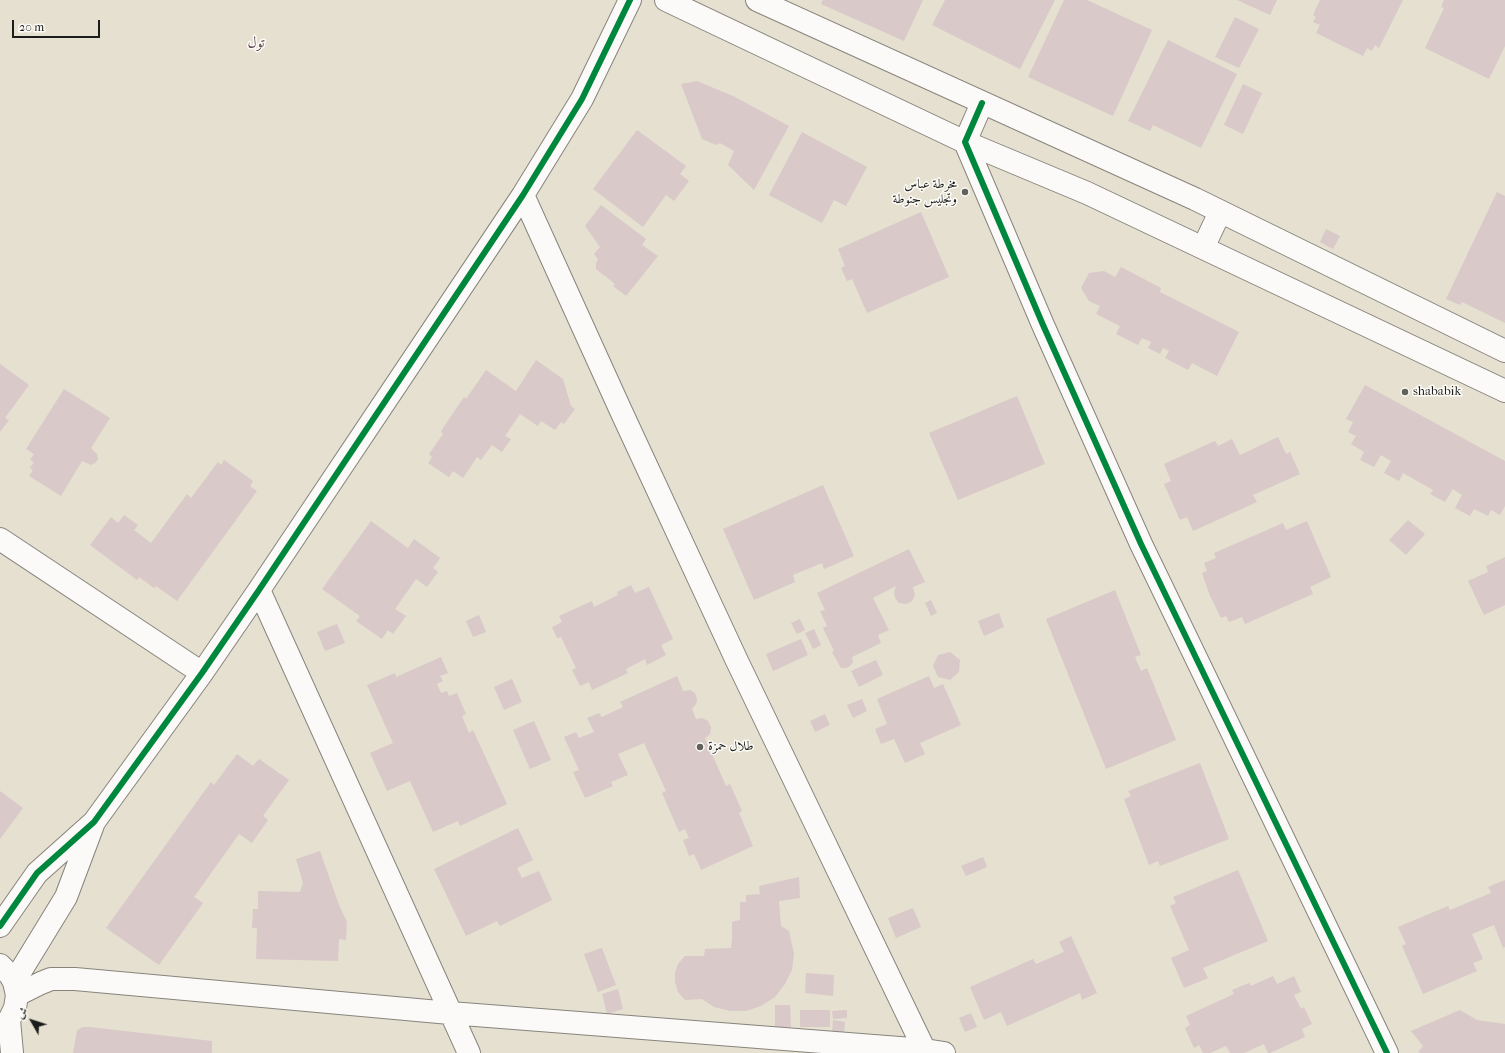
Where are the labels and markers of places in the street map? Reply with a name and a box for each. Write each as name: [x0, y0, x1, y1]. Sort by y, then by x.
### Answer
place label: مخرطة عباس وتجليس جنوطة: [892, 177, 957, 208]
marker: مخرطة عباس وتجليس جنوطة: [960, 187, 970, 197]
place label: shababik: [1413, 384, 1461, 400]
marker: shababik: [1400, 387, 1410, 397]
place label: طلال حمزة: [708, 739, 754, 755]
marker: طلال حمزة: [695, 742, 705, 752]

